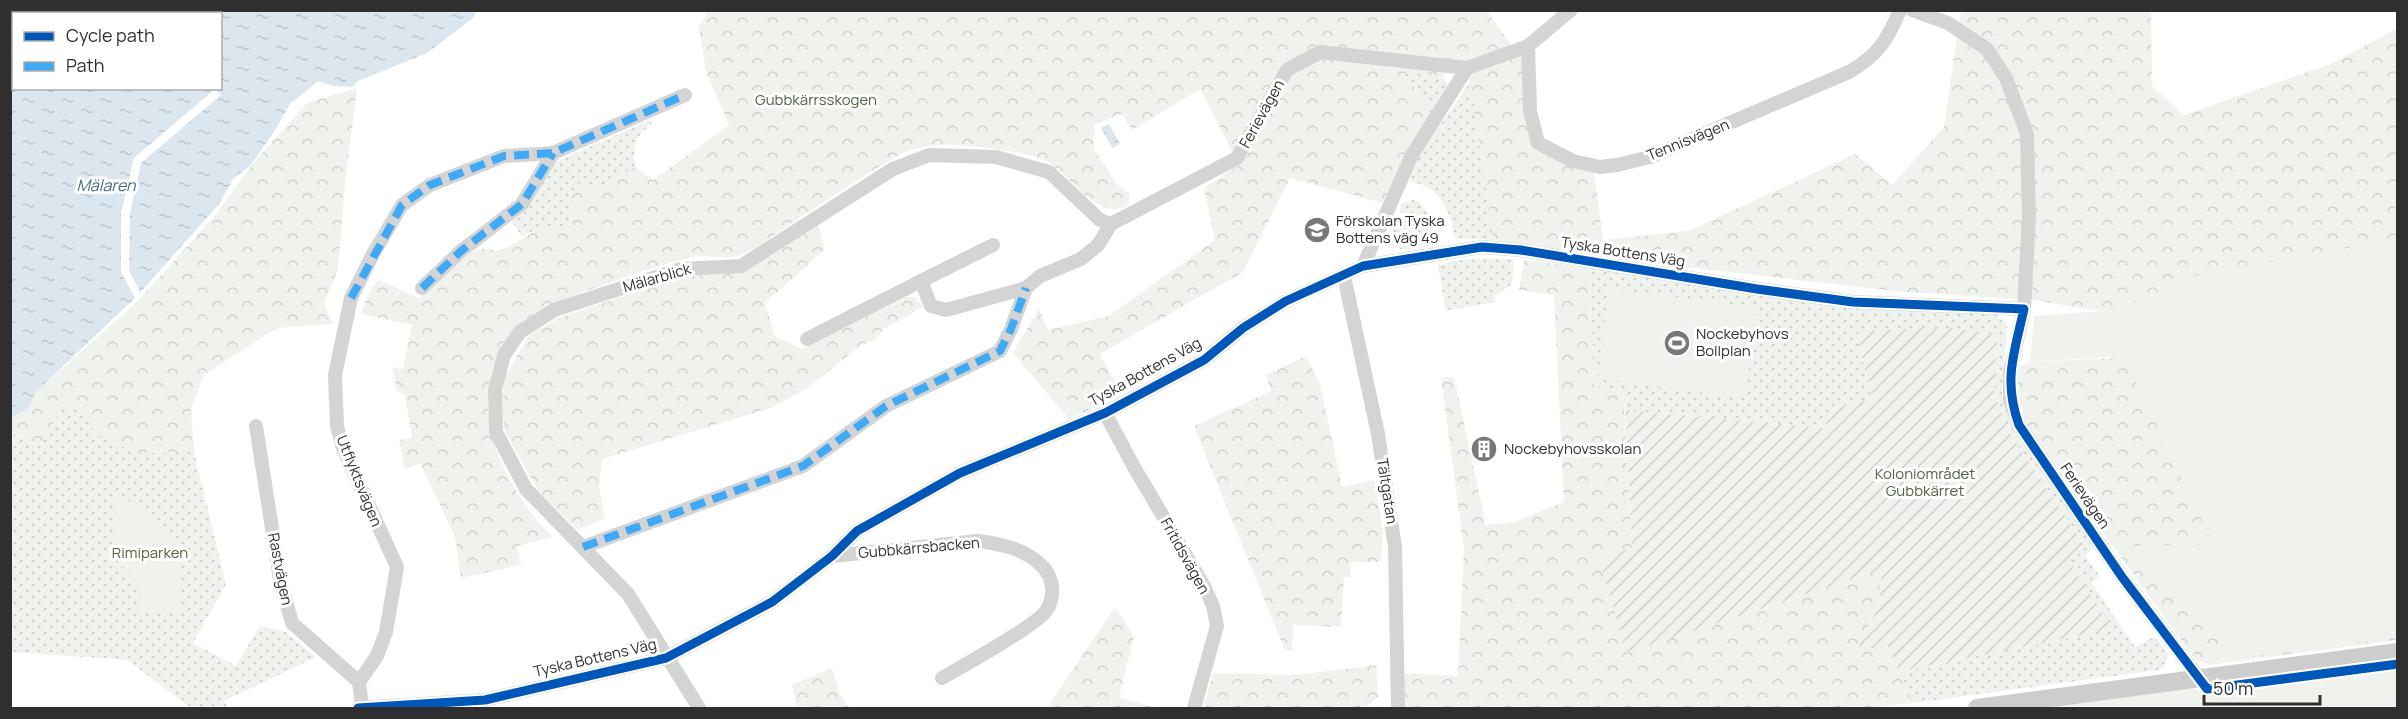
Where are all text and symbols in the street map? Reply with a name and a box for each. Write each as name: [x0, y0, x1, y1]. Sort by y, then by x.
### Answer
legend: [12, 12, 222, 90]
text: Cycle path: [66, 23, 155, 47]
text: Path: [66, 53, 104, 77]
street label: Ferievägen: [1234, 76, 1289, 152]
park label: Gubbkärrsskogen: [755, 89, 877, 110]
street label: Tennisvägen: [1644, 113, 1732, 166]
water label: Mälaren: [76, 174, 136, 196]
place label: Förskolan Tyska Bottens väg 49: [1336, 210, 1445, 248]
school or university icon: Förskolan Tyska Bottens väg 49: [1302, 215, 1332, 245]
street label: Tyska Bottens Väg: [1559, 231, 1687, 272]
street label: Mälarblick: [620, 258, 694, 297]
place label: Nockebyhovs Bollplan: [1696, 323, 1789, 361]
sports icon: Nockebyhovs Bollplan: [1662, 328, 1692, 358]
street label: Tyska Bottens Väg: [1085, 332, 1205, 411]
street label: Utflyktsvägen: [332, 432, 387, 530]
building icon: Nockebyhovsskolan: [1469, 434, 1499, 464]
place label: Nockebyhovsskolan: [1504, 438, 1641, 459]
street label: Tältgatan: [1372, 457, 1403, 525]
street label: Ferievägen: [2056, 459, 2115, 533]
park label: Koloniområdet Gubbkärret: [1875, 463, 1975, 501]
street label: Fritidsvägen: [1156, 514, 1215, 598]
street label: Rastvägen: [263, 531, 298, 607]
street label: Gubbkärrsbacken: [857, 532, 981, 563]
park label: Rimiparken: [112, 542, 188, 563]
street label: Tyska Bottens Väg: [531, 633, 658, 682]
scale bar: [2204, 668, 2320, 706]
text: 50 m: [2213, 676, 2253, 700]

